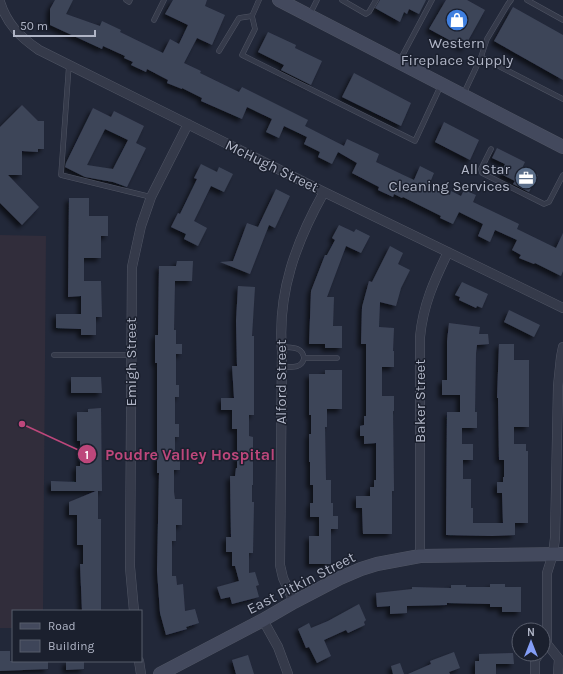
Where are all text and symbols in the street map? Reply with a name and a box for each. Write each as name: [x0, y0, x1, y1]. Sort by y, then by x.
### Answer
shop icon: Western Fireplace Supply: [444, 7, 470, 33]
scale bar: [14, 12, 95, 38]
text: 50 m: [20, 19, 48, 33]
place label: Western Fireplace Supply: [401, 34, 513, 69]
street label: McHugh Street: [222, 136, 322, 197]
place label: All Star Cleaning Services: [389, 160, 511, 195]
office icon: All Star Cleaning Services: [513, 165, 539, 191]
street label: Emigh Street: [122, 317, 140, 407]
street label: Alford Street: [272, 339, 290, 425]
street label: Baker Street: [411, 359, 429, 443]
callout: Poudre Valley Hospital: [77, 440, 283, 468]
text: Poudre Valley Hospital: [105, 445, 275, 464]
text: 1: [85, 448, 89, 462]
street label: East Pitkin Street: [244, 548, 358, 618]
legend: [12, 610, 142, 662]
text: Road: [48, 619, 76, 633]
north arrow: [511, 622, 551, 662]
text: N: [527, 626, 535, 639]
text: Building: [48, 639, 95, 653]

